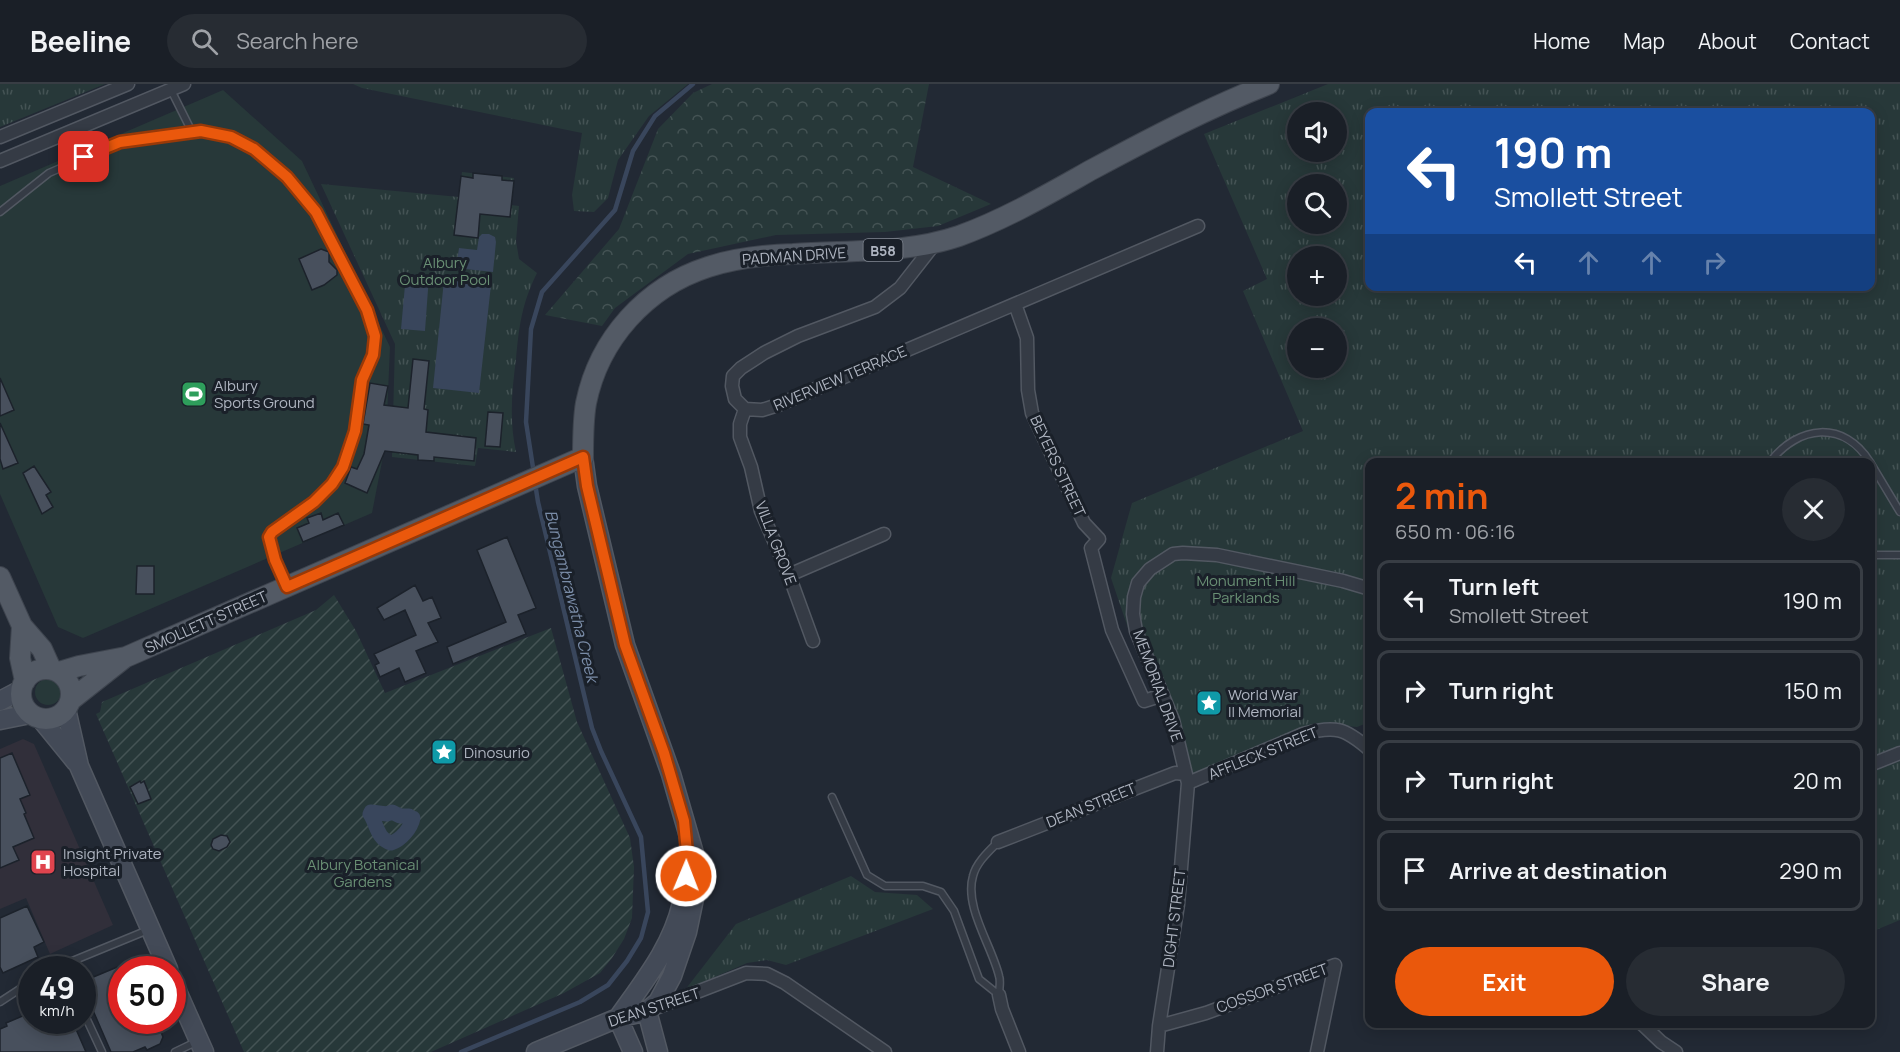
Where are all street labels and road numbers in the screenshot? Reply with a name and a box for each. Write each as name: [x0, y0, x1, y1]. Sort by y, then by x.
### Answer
road number: B58: [864, 239, 902, 261]
street label: PADMAN DRIVE: [741, 242, 847, 270]
street label: RIVERVIEW TERRACE: [770, 340, 910, 416]
street label: BEYERS STREET: [1025, 412, 1091, 520]
street label: VILLA GROVE: [750, 498, 802, 588]
street label: SMOLLETT STREET: [142, 586, 270, 658]
street label: MEMORIAL DRIVE: [1128, 627, 1188, 745]
street label: AFFLECK STREET: [1205, 721, 1321, 785]
street label: DEAN STREET: [1043, 777, 1139, 833]
street label: DIGHT STREET: [1158, 867, 1190, 969]
street label: COSSOR STREET: [1213, 958, 1331, 1018]
street label: DEAN STREET: [606, 982, 703, 1032]

